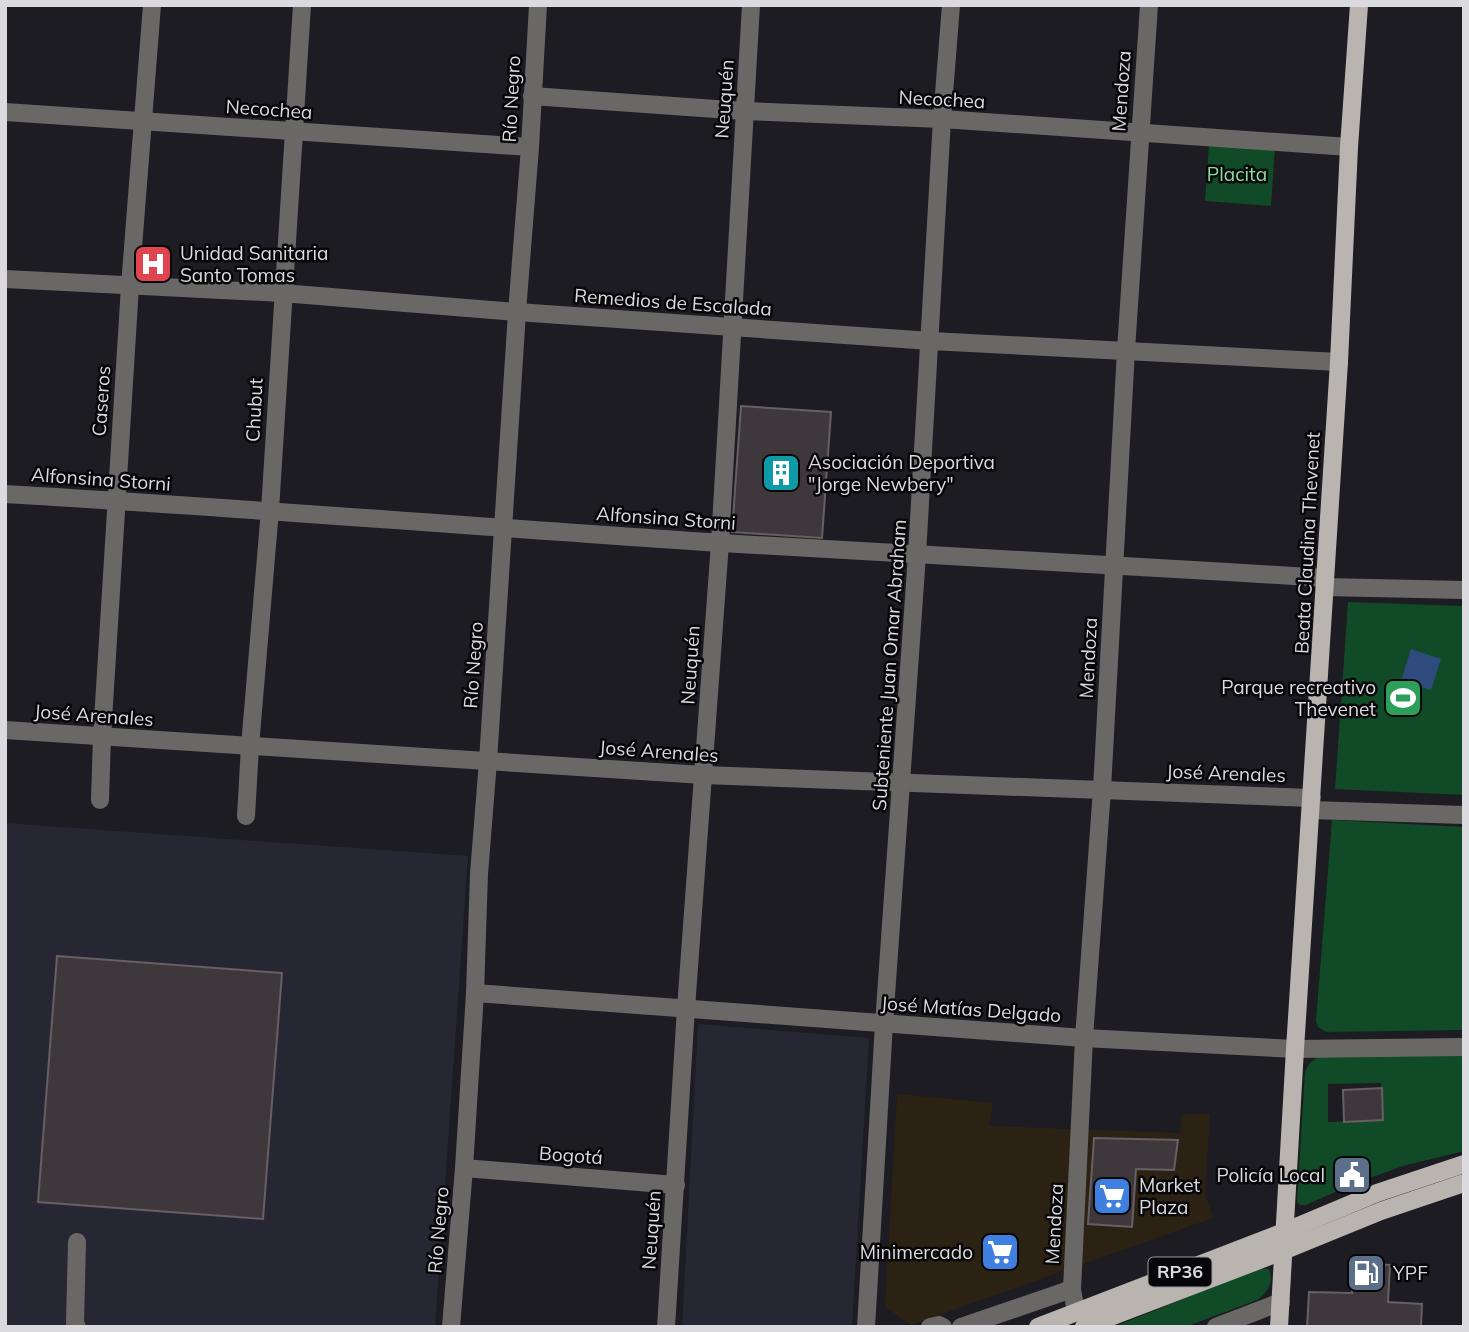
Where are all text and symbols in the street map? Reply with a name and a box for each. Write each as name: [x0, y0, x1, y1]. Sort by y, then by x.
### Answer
street label: Mendoza: [1106, 50, 1136, 132]
street label: Río Negro: [497, 55, 525, 143]
street label: Neuquén: [709, 59, 739, 139]
street label: Necochea: [898, 85, 986, 113]
street label: Necochea: [225, 94, 313, 124]
park label: Placita: [1207, 162, 1267, 186]
place label: Unidad Sanitaria Santo Tomas: [180, 241, 328, 287]
hospital icon: Unidad Sanitaria Santo Tomas: [132, 243, 174, 285]
street label: Remedios de Escalada: [573, 283, 773, 321]
street label: Caseros: [87, 365, 115, 437]
street label: Chubut: [240, 377, 268, 443]
street label: Beata Claudina Thevenet: [1289, 431, 1325, 655]
place label: Asociación Deportiva "Jorge Newbery": [808, 450, 995, 496]
building icon: Asociación Deportiva "Jorge Newbery": [760, 452, 802, 494]
street label: Alfonsina Storni: [30, 462, 172, 496]
street label: Alfonsina Storni: [595, 501, 737, 535]
street label: Subteniente Juan Omar Abraham: [867, 518, 911, 812]
street label: Mendoza: [1074, 617, 1102, 699]
street label: Río Negro: [458, 621, 488, 709]
street label: Neuquén: [675, 625, 705, 705]
place label: Parque recreativo Thevenet: [1221, 675, 1376, 721]
sports icon: Parque recreativo Thevenet: [1382, 677, 1424, 719]
street label: José Arenales: [33, 699, 155, 731]
street label: José Arenales: [598, 735, 720, 767]
street label: José Arenales: [1166, 759, 1286, 787]
street label: José Matías Delgado: [880, 991, 1062, 1027]
street label: Bogotá: [538, 1141, 604, 1169]
public building icon: Policía Local: [1331, 1154, 1373, 1196]
place label: Policía Local: [1217, 1163, 1325, 1187]
place label: Market Plaza: [1139, 1173, 1200, 1219]
supermarket icon: Market Plaza: [1091, 1175, 1133, 1217]
street label: Mendoza: [1040, 1183, 1068, 1265]
street label: Río Negro: [422, 1186, 454, 1274]
street label: Neuquén: [636, 1190, 666, 1270]
supermarket icon: Minimercado: [979, 1231, 1021, 1273]
place label: Minimercado: [860, 1240, 973, 1264]
fuel station icon: YPF: [1345, 1252, 1387, 1294]
road number: RP36: [1148, 1258, 1212, 1287]
place label: YPF: [1392, 1261, 1428, 1285]

